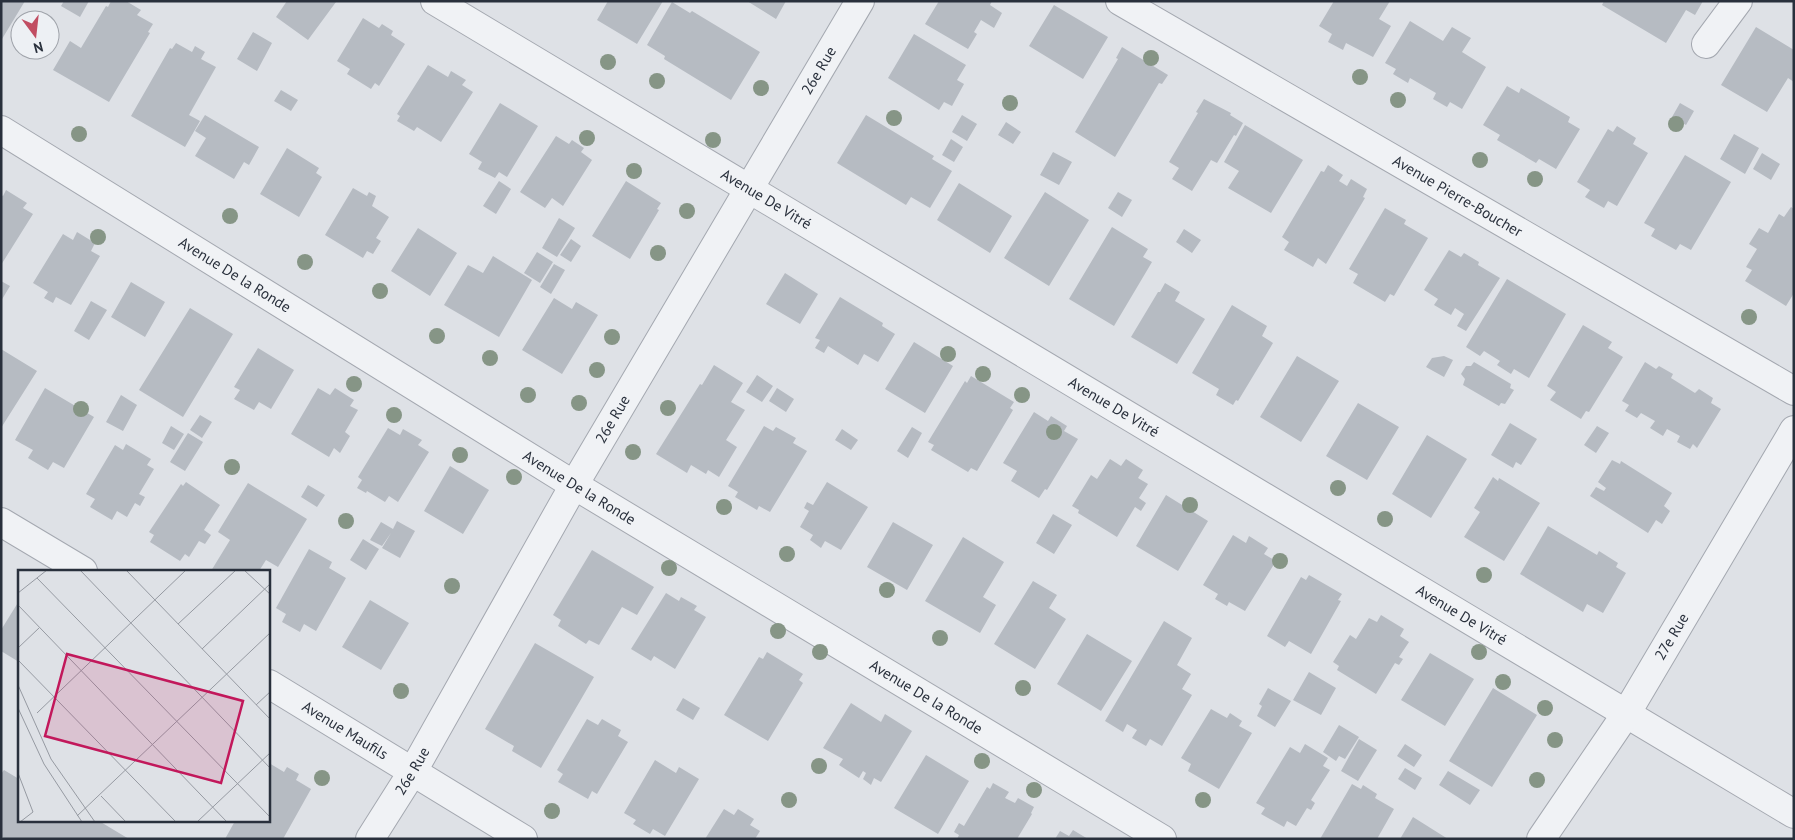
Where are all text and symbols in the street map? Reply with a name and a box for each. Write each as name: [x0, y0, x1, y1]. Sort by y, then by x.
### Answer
north arrow: [10, 10, 60, 60]
text: N: [32, 38, 45, 57]
street label: 26e Rue: [797, 43, 840, 98]
street label: Avenue Pierre-Boucher: [1390, 151, 1526, 241]
street label: Avenue De Vitré: [718, 164, 815, 233]
street label: Avenue De la Ronde: [175, 233, 295, 316]
street label: Avenue De Vitré: [1065, 372, 1163, 441]
street label: 26e Rue: [591, 392, 634, 446]
street label: Avenue De la Ronde: [520, 446, 639, 529]
inset map: [18, 570, 270, 822]
street label: Avenue De Vitré: [1413, 580, 1510, 649]
street label: 27e Rue: [1650, 609, 1693, 663]
street label: Avenue De la Ronde: [866, 655, 986, 738]
street label: Avenue Maufils: [299, 697, 392, 763]
street label: 26e Rue: [390, 744, 434, 798]

